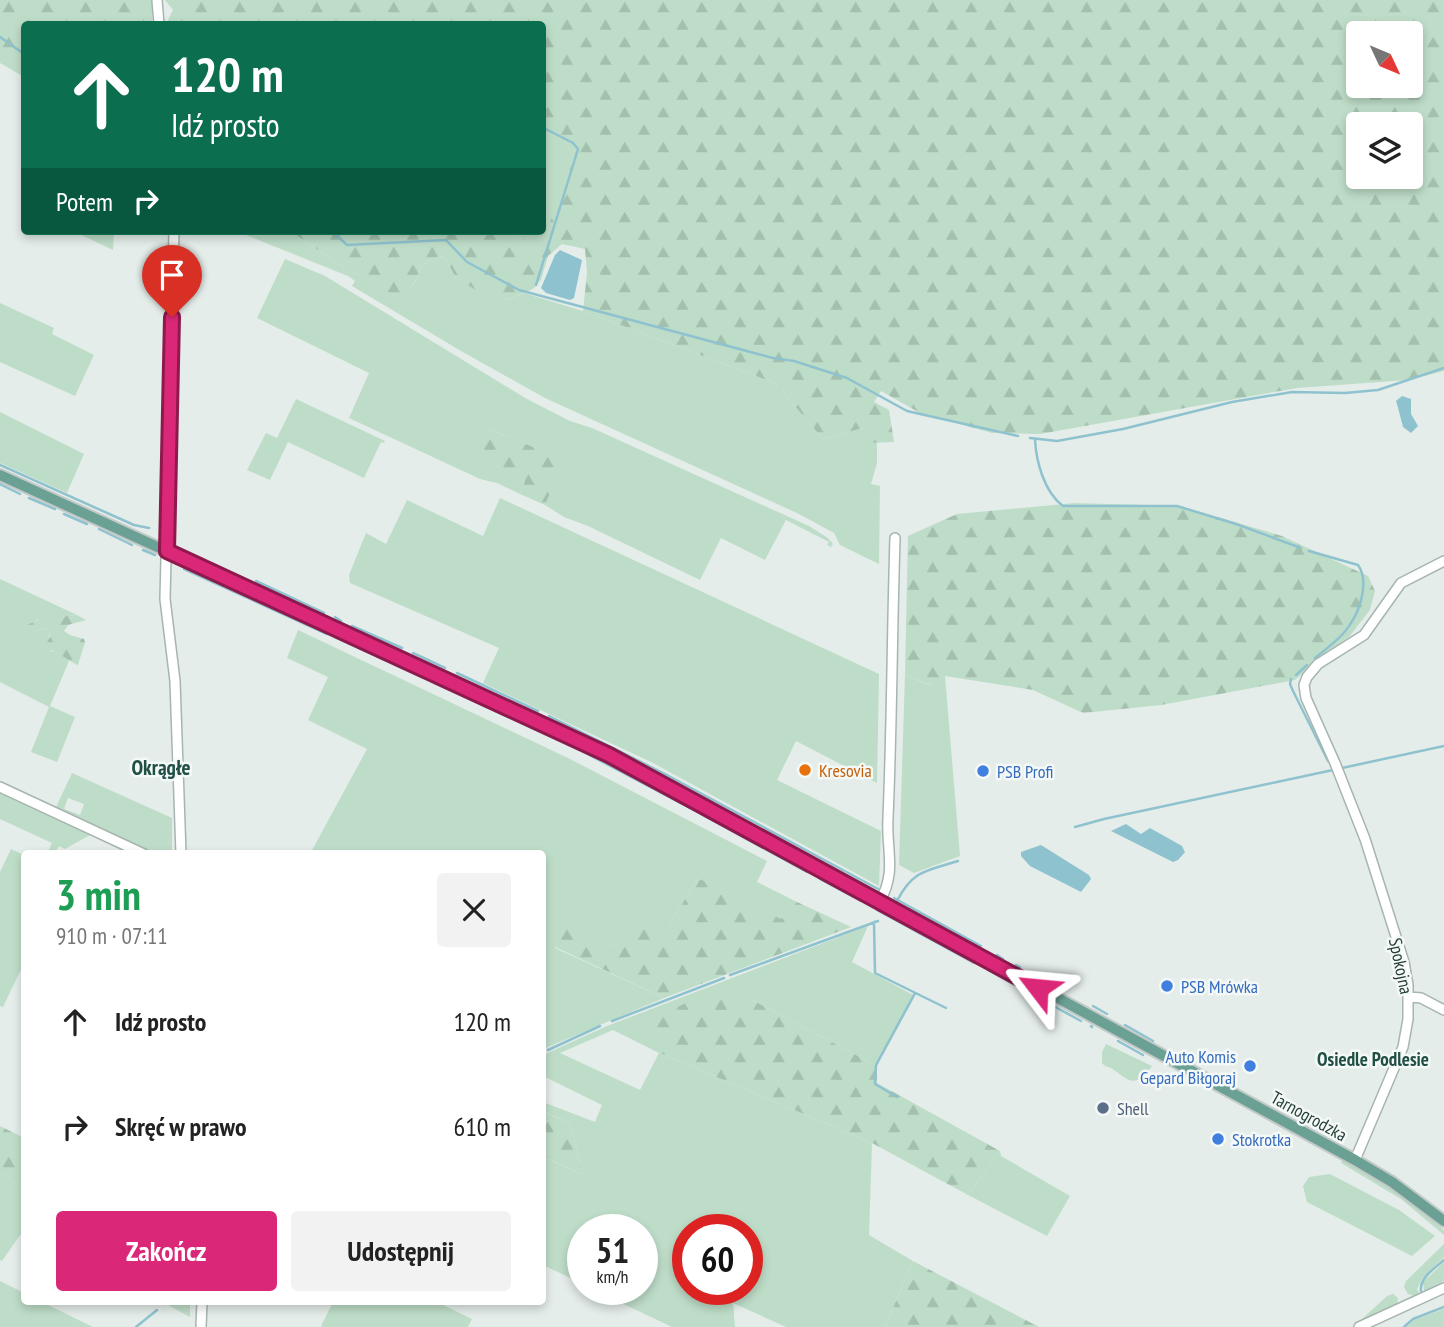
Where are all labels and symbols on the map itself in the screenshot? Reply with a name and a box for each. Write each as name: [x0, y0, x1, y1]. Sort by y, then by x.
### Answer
north arrow: [1346, 21, 1423, 98]
pin: [142, 245, 202, 317]
district label: Okrągłe: [132, 754, 191, 781]
place label: Kresovia: [819, 759, 872, 782]
place label: PSB Profi: [997, 760, 1053, 783]
marker: Kresovia: [797, 762, 813, 778]
marker: PSB Profi: [975, 763, 991, 779]
street label: Spokojna: [1384, 936, 1418, 996]
position arrow: [1001, 951, 1075, 1025]
place label: PSB Mrówka: [1181, 975, 1258, 998]
marker: PSB Mrówka: [1159, 978, 1175, 994]
place label: Auto Komis Gepard Biłgoraj: [1140, 1045, 1236, 1089]
district label: Osiedle Podlesie: [1317, 1047, 1429, 1071]
marker: Auto Komis Gepard Biłgoraj: [1242, 1058, 1258, 1074]
street label: Tarnogrodzka: [1267, 1086, 1351, 1146]
place label: Shell: [1117, 1097, 1149, 1120]
marker: Shell: [1095, 1100, 1111, 1116]
place label: Stokrotka: [1232, 1128, 1291, 1151]
marker: Stokrotka: [1210, 1131, 1226, 1147]
speed limit sign: 60: [672, 1214, 763, 1305]

